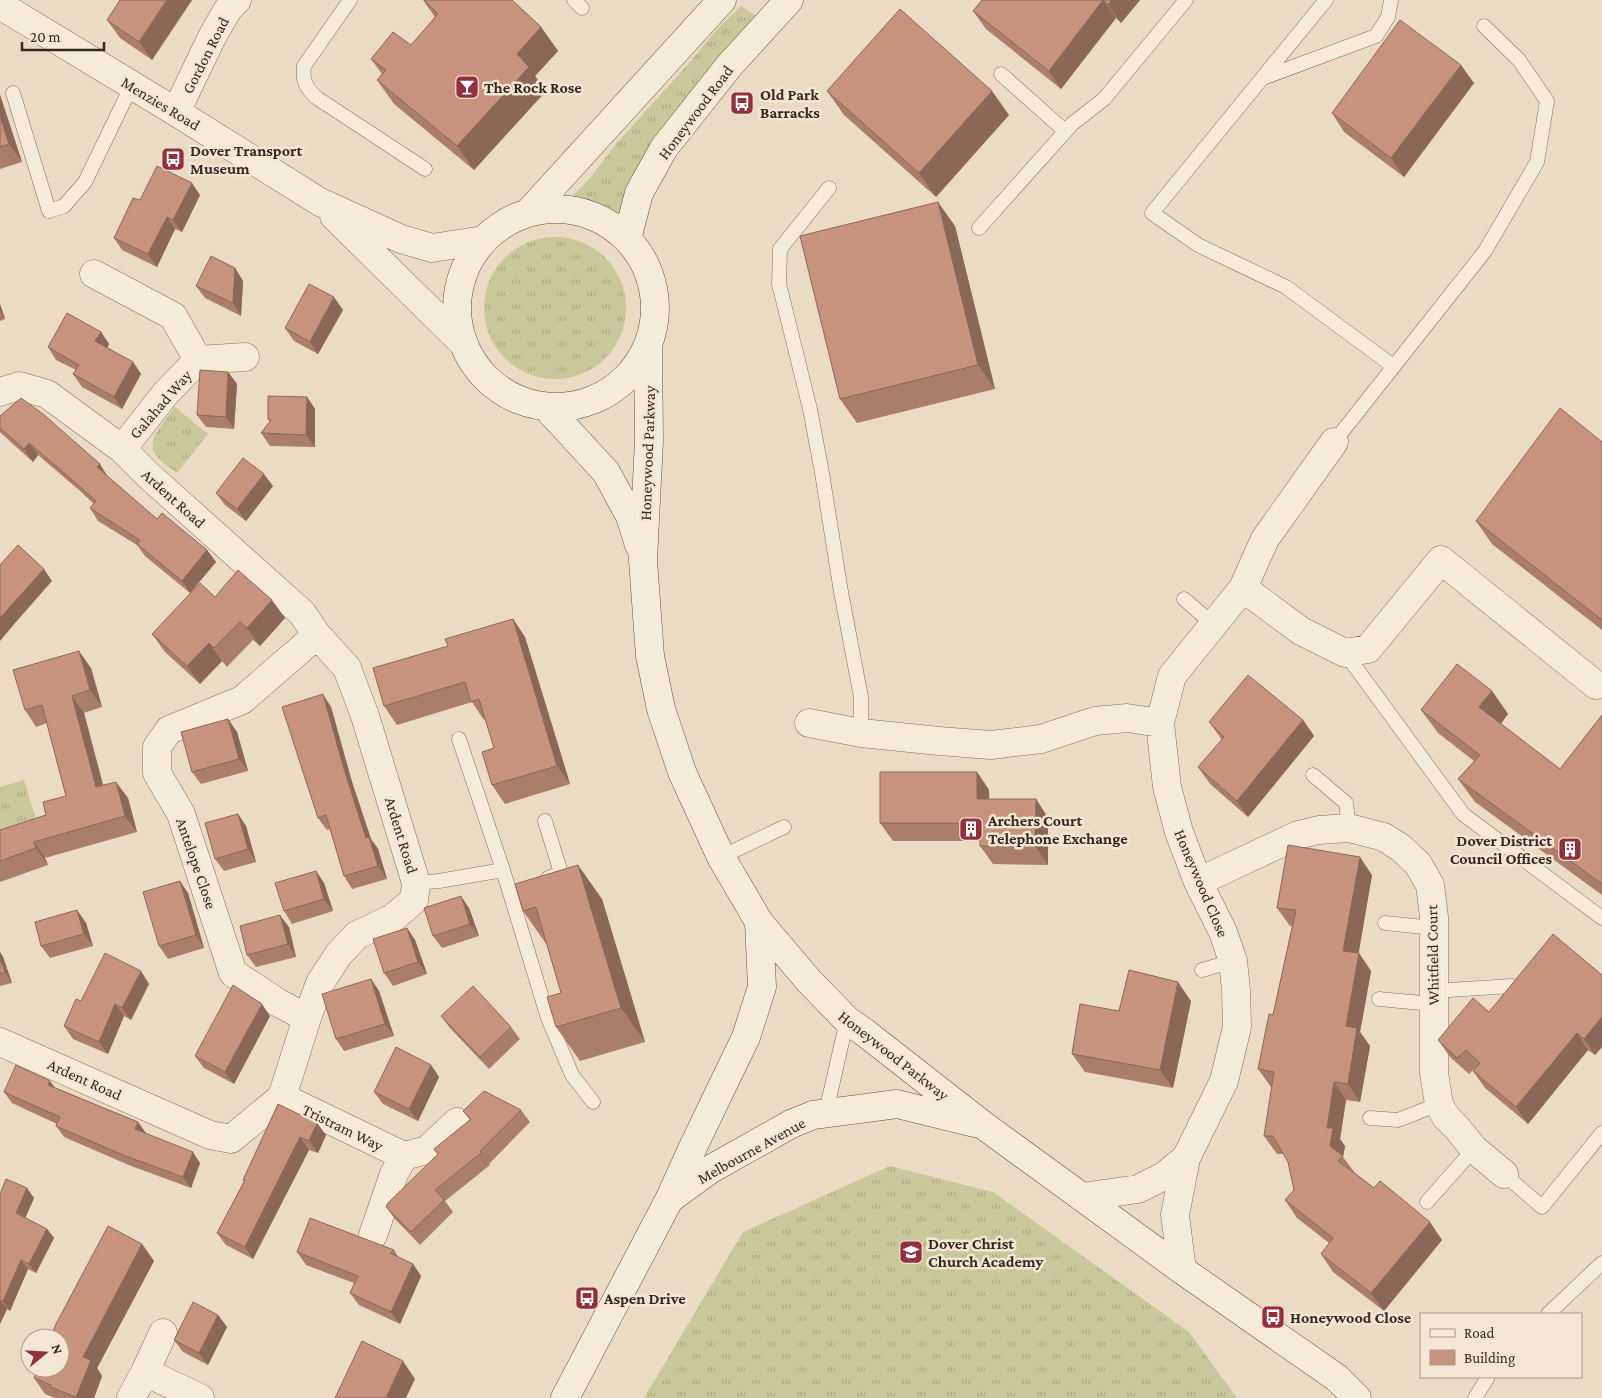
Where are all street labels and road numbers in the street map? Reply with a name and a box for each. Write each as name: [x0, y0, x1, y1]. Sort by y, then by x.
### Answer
street label: Gordon Road: [179, 14, 232, 96]
street label: Honeywood Road: [655, 62, 737, 163]
street label: Menzies Road: [118, 73, 204, 134]
street label: Galahad Way: [126, 366, 196, 443]
street label: Honeywood Parkway: [637, 385, 659, 521]
street label: Ardent Road: [139, 466, 209, 532]
street label: Ardent Road: [382, 795, 421, 876]
street label: Antelope Close: [172, 815, 220, 911]
street label: Honeywood Close: [1170, 827, 1232, 940]
street label: Whitfield Court: [1423, 904, 1442, 1006]
street label: Honeywood Parkway: [835, 1007, 953, 1105]
street label: Ardent Road: [45, 1056, 125, 1104]
street label: Tristram Way: [299, 1101, 386, 1155]
street label: Melbourne Avenue: [694, 1114, 808, 1187]

